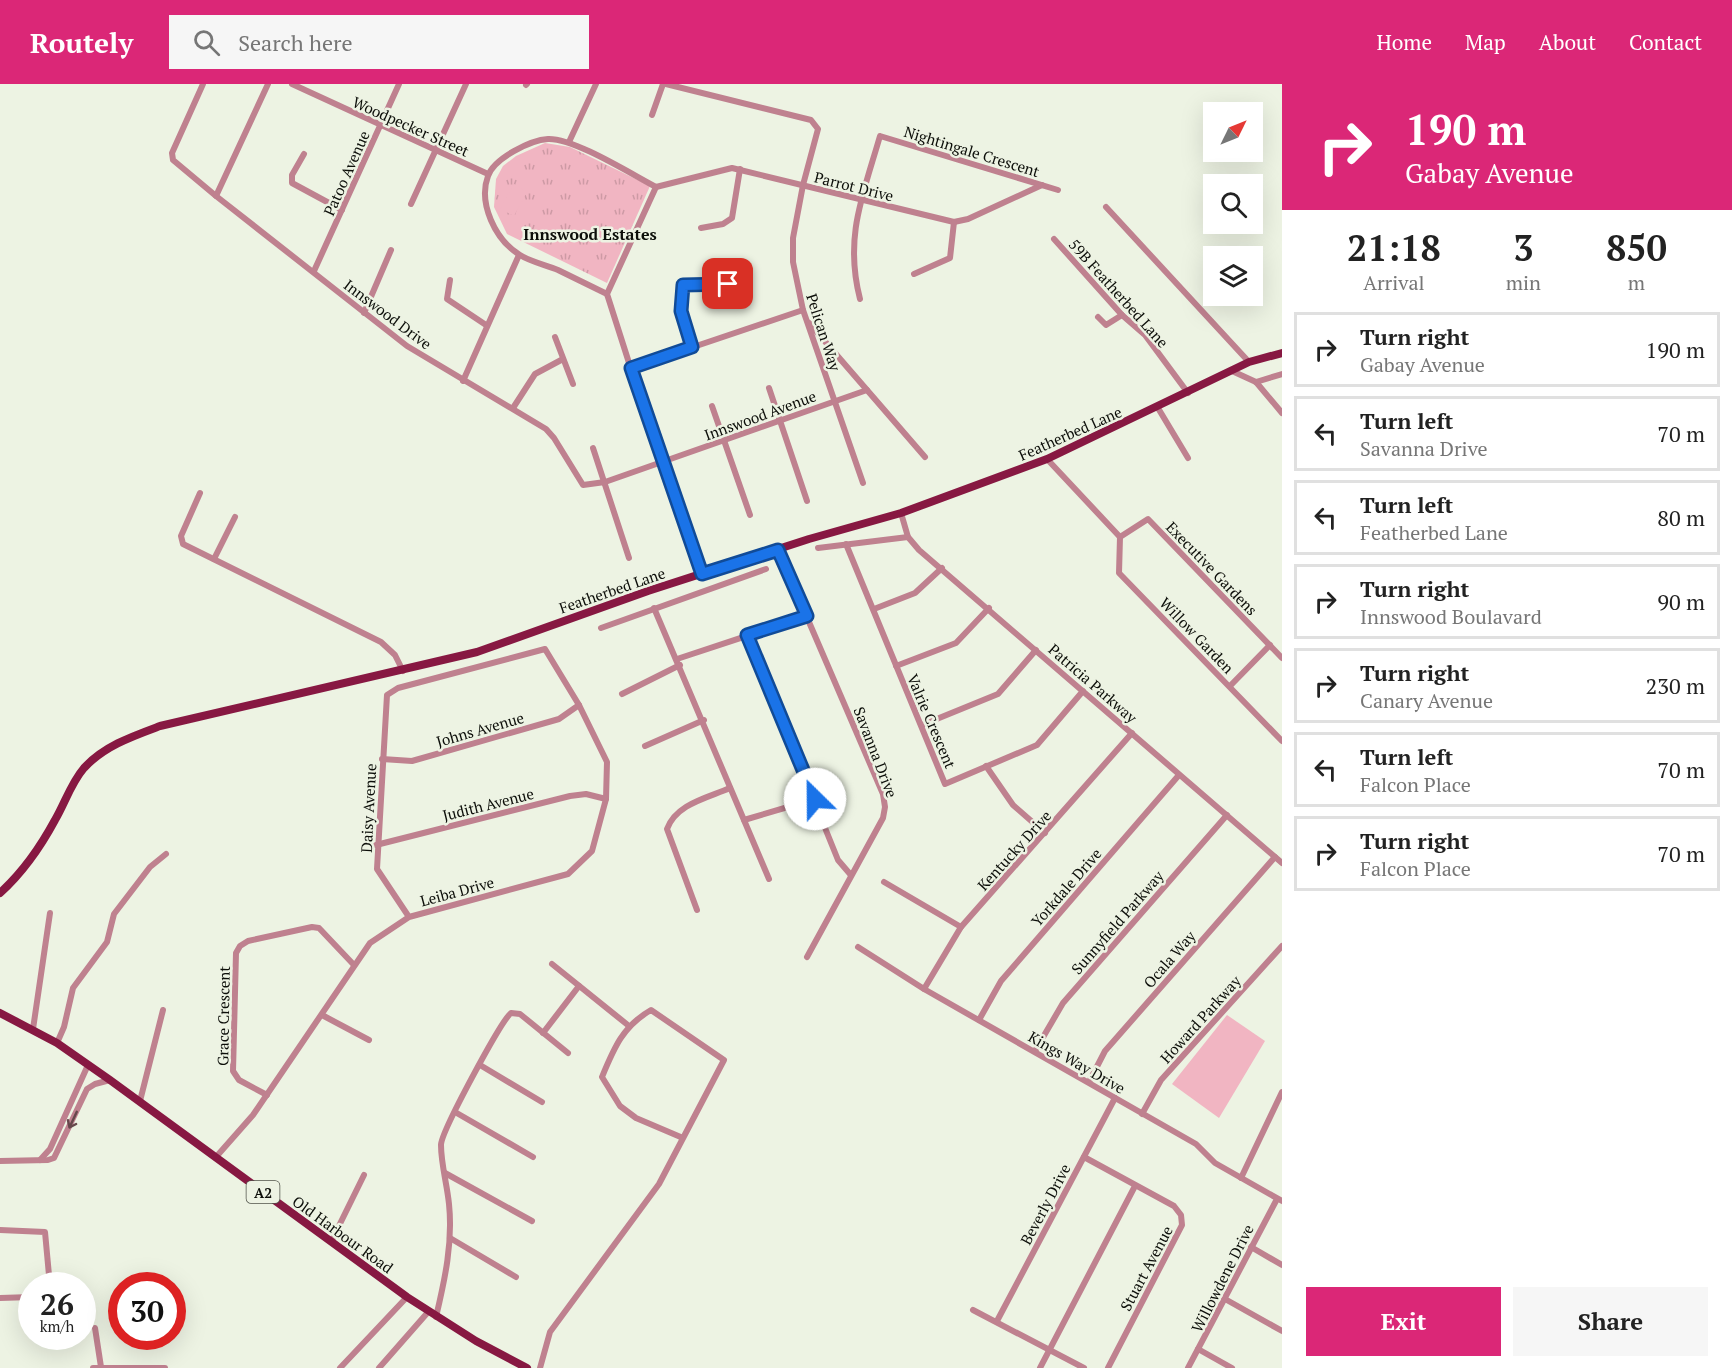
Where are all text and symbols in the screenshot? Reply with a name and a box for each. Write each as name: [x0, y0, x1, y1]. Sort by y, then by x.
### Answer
search box: [169, 15, 589, 69]
text: Routely: [30, 24, 133, 61]
icon: search: [190, 26, 223, 59]
text: Search here: [238, 28, 353, 57]
text: Home: [1376, 28, 1432, 56]
text: Map: [1465, 28, 1506, 56]
text: About: [1539, 28, 1596, 56]
text: Contact: [1629, 28, 1702, 56]
street label: Woodpecker Street: [350, 91, 473, 161]
text: 190 m: [1405, 101, 1526, 157]
north arrow: [1203, 102, 1263, 162]
map controls: [1203, 102, 1263, 306]
icon: right: [1306, 108, 1384, 186]
street label: Nightingale Crescent: [902, 121, 1043, 181]
street label: Patoo Avenue: [318, 127, 374, 219]
text: Gabay Avenue: [1405, 155, 1574, 191]
street label: Parrot Drive: [812, 166, 896, 206]
button: search: [1203, 174, 1263, 234]
district label: Innswood Estates: [523, 223, 657, 245]
text: 21:18: [1347, 224, 1441, 271]
text: 3: [1513, 224, 1534, 271]
text: 850: [1606, 224, 1667, 271]
street label: 59B Featherbed Lane: [1065, 234, 1173, 352]
button: layers: [1203, 246, 1263, 306]
pin: [702, 258, 753, 309]
icon: arrive: [711, 267, 744, 300]
text: Arrival: [1363, 269, 1425, 296]
text: min: [1506, 269, 1541, 296]
text: m: [1628, 269, 1645, 296]
street label: Innswood Drive: [340, 275, 436, 353]
street label: Pelican Way: [802, 291, 846, 374]
text: Turn right: [1360, 322, 1469, 351]
icon: right: [1309, 333, 1342, 366]
text: 190 m: [1645, 335, 1705, 364]
text: Gabay Avenue: [1360, 351, 1485, 378]
street label: Innswood Avenue: [701, 385, 819, 445]
street label: Featherbed Lane: [1015, 401, 1125, 465]
text: Turn left: [1360, 406, 1453, 435]
icon: left: [1309, 417, 1342, 450]
text: 70 m: [1657, 419, 1705, 448]
text: Savanna Drive: [1360, 435, 1487, 462]
text: Turn left: [1360, 490, 1453, 519]
icon: left: [1309, 501, 1342, 534]
text: 80 m: [1657, 503, 1705, 532]
street label: Executive Gardens: [1162, 517, 1262, 619]
text: Featherbed Lane: [1360, 519, 1508, 546]
street label: Featherbed Lane: [556, 562, 668, 618]
text: Turn right: [1360, 574, 1469, 603]
icon: right: [1309, 585, 1342, 618]
text: 90 m: [1657, 587, 1705, 616]
street label: Willow Garden: [1156, 593, 1239, 677]
text: Innswood Boulavard: [1360, 603, 1542, 630]
street label: Patricia Parkway: [1045, 639, 1142, 727]
text: Turn right: [1360, 658, 1469, 687]
icon: right: [1309, 669, 1342, 702]
street label: Valrie Crescent: [903, 671, 961, 772]
text: 230 m: [1645, 671, 1705, 700]
text: Canary Avenue: [1360, 687, 1493, 714]
street label: Savanna Drive: [850, 704, 902, 800]
street label: Johns Avenue: [434, 707, 526, 751]
text: Turn left: [1360, 742, 1453, 771]
icon: left: [1309, 753, 1342, 786]
text: 70 m: [1657, 755, 1705, 784]
street label: Daisy Avenue: [356, 763, 380, 853]
position arrow: [783, 767, 847, 831]
text: Falcon Place: [1360, 771, 1471, 798]
street label: Judith Avenue: [440, 783, 536, 825]
street label: Kentucky Drive: [973, 806, 1055, 894]
text: Turn right: [1360, 826, 1469, 855]
icon: right: [1309, 837, 1342, 870]
text: 70 m: [1657, 839, 1705, 868]
street label: Yorkdale Drive: [1026, 844, 1106, 930]
text: Falcon Place: [1360, 855, 1471, 882]
street label: Sunnyfield Parkway: [1066, 866, 1168, 978]
street label: Leiba Drive: [418, 872, 496, 910]
street label: Ocala Way: [1139, 926, 1200, 992]
street label: Grace Crescent: [212, 966, 234, 1066]
street label: Howard Parkway: [1155, 971, 1245, 1067]
street label: Kings Way Drive: [1025, 1026, 1129, 1098]
one-way arrow: [67, 1110, 79, 1128]
street label: Beverly Drive: [1015, 1160, 1075, 1248]
road number: A2: [246, 1181, 280, 1203]
street label: Old Harbour Road: [289, 1191, 397, 1277]
street label: Willowdene Drive: [1186, 1221, 1258, 1335]
street label: Stuart Avenue: [1115, 1222, 1177, 1314]
speed limit sign: 30: [108, 1272, 186, 1350]
text: 26: [40, 1284, 74, 1324]
button: Exit: [1306, 1287, 1501, 1356]
button: Share: [1513, 1287, 1708, 1356]
text: km/h: [40, 1316, 74, 1336]

